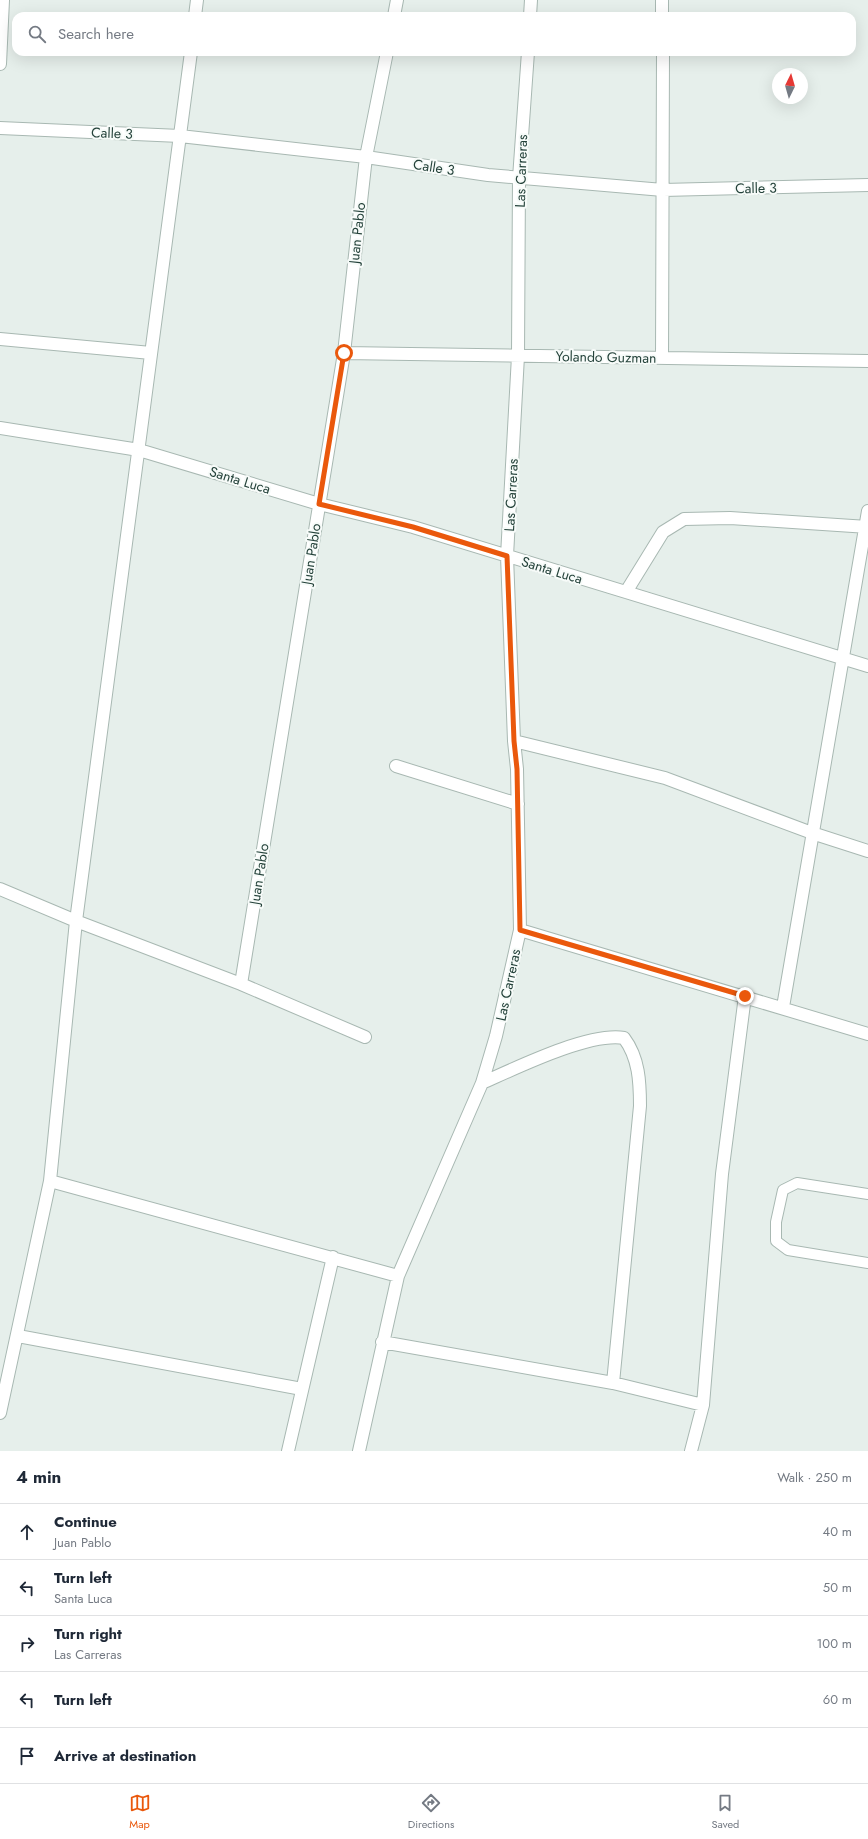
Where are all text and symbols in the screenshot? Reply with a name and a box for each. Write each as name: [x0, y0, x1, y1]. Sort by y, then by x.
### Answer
search box: [12, 12, 856, 56]
icon: search: [26, 23, 48, 45]
text: Search here: [58, 23, 134, 45]
north arrow: [772, 68, 808, 104]
street label: Calle 3: [91, 122, 134, 144]
street label: Las Carreras: [510, 134, 532, 208]
street label: Calle 3: [412, 154, 457, 180]
street label: Calle 3: [735, 178, 777, 198]
street label: Juan Pablo: [344, 201, 370, 267]
route start: [335, 344, 353, 362]
street label: Yolando Guzman: [555, 346, 657, 368]
street label: Las Carreras: [499, 458, 523, 532]
street label: Santa Luca: [207, 461, 273, 499]
street label: Juan Pablo: [296, 522, 326, 588]
street label: Santa Luca: [519, 551, 585, 589]
street label: Juan Pablo: [244, 842, 274, 908]
street label: Las Carreras: [491, 947, 525, 1023]
route end: [736, 987, 754, 1005]
text: 4 min: [16, 1465, 61, 1489]
text: Walk · 250 m: [777, 1468, 852, 1487]
text: Continue: [54, 1511, 117, 1533]
icon: ahead: [16, 1521, 38, 1543]
text: 40 m: [823, 1522, 852, 1541]
text: Juan Pablo: [54, 1533, 111, 1552]
text: Turn left: [54, 1567, 112, 1589]
icon: left: [16, 1577, 38, 1599]
text: 50 m: [823, 1578, 852, 1597]
text: Santa Luca: [54, 1589, 112, 1608]
text: Turn right: [54, 1623, 122, 1645]
icon: right: [16, 1633, 38, 1655]
text: 100 m: [817, 1634, 852, 1653]
text: Las Carreras: [54, 1645, 122, 1664]
icon: left: [16, 1689, 38, 1711]
text: Turn left: [54, 1689, 112, 1711]
text: 60 m: [823, 1690, 852, 1709]
icon: arrive: [16, 1745, 38, 1767]
text: Arrive at destination: [54, 1745, 196, 1767]
tab: Map: [129, 1792, 151, 1832]
tab: Directions: [408, 1792, 454, 1832]
tab: Saved: [712, 1792, 739, 1832]

